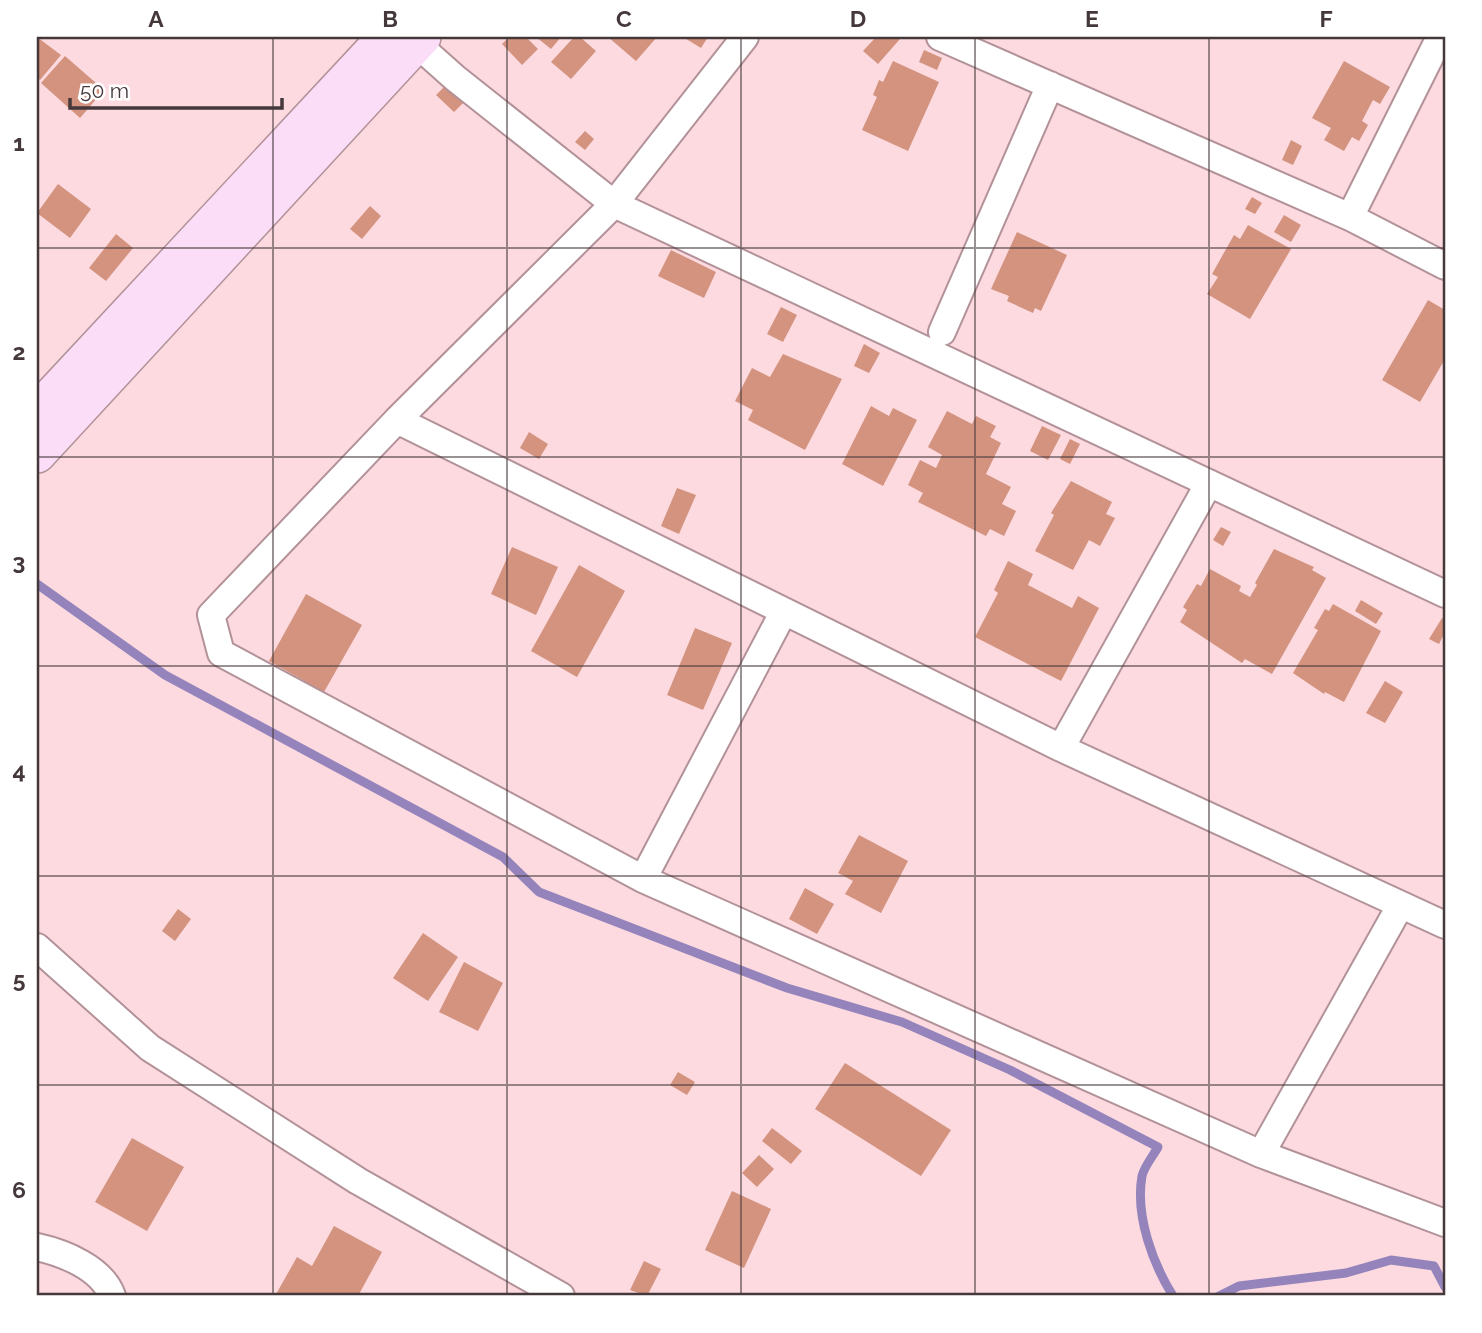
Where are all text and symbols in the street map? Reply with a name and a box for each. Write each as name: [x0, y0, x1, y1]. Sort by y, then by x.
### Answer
text: A: [148, 5, 164, 32]
text: B: [382, 5, 398, 32]
text: C: [616, 5, 632, 32]
text: D: [850, 5, 866, 32]
text: E: [1085, 5, 1099, 32]
text: F: [1319, 5, 1333, 32]
scale bar: [70, 66, 282, 110]
text: 50 m: [80, 78, 129, 103]
text: 1: [13, 129, 25, 156]
text: 2: [13, 338, 25, 365]
text: 3: [13, 548, 25, 575]
text: 4: [12, 757, 26, 784]
text: 5: [13, 966, 26, 993]
text: 6: [12, 1176, 26, 1203]

